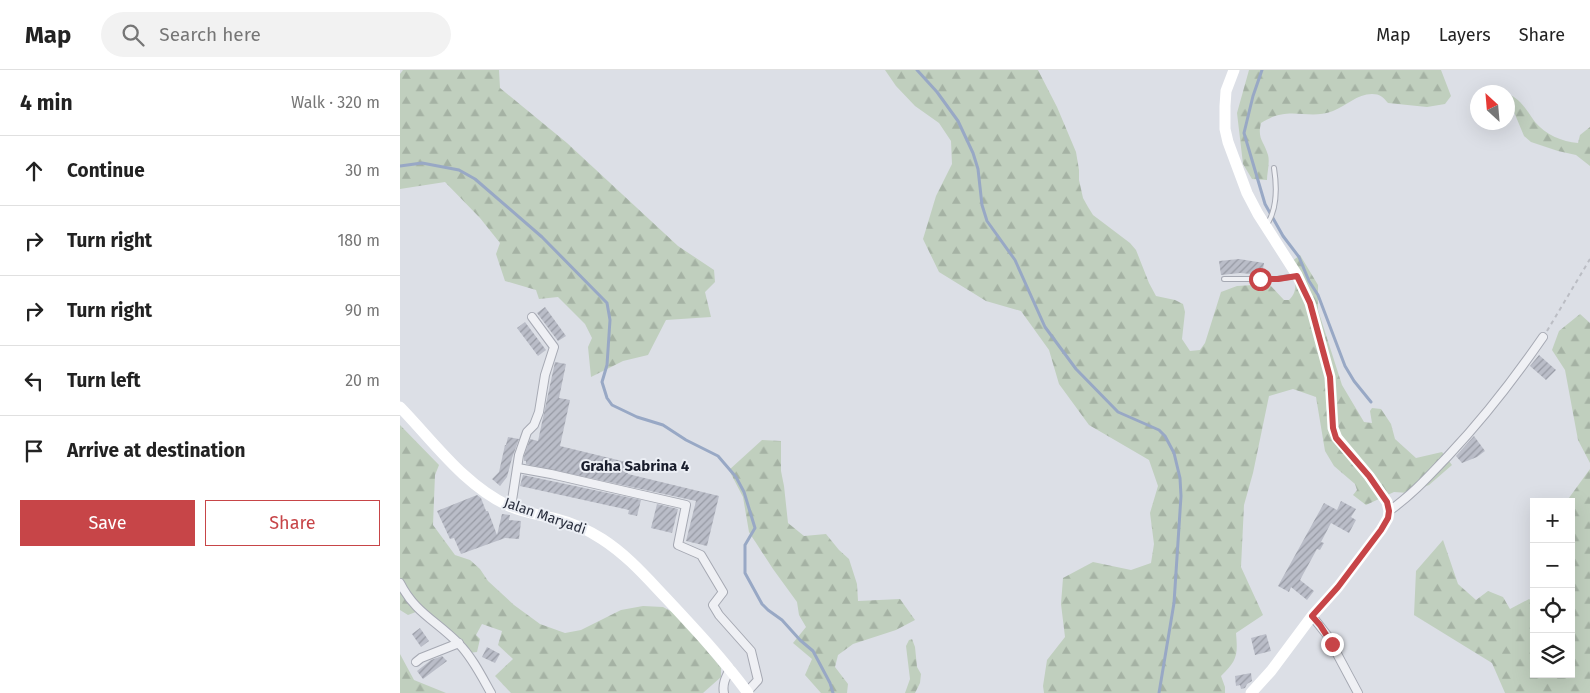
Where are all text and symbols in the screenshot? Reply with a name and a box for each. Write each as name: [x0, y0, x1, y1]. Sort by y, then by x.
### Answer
search box: [101, 12, 451, 57]
text: Map: [25, 21, 71, 49]
icon: search: [119, 21, 147, 49]
text: Search here: [159, 23, 261, 46]
text: Map: [1376, 24, 1411, 46]
text: Layers: [1439, 24, 1491, 46]
text: Share: [1519, 24, 1565, 46]
north arrow: [1470, 85, 1515, 130]
text: 4 min: [20, 90, 73, 116]
text: Walk · 320 m: [291, 93, 380, 112]
icon: ahead: [20, 157, 48, 185]
text: Continue: [67, 159, 145, 182]
text: 30 m: [345, 161, 380, 180]
icon: right: [20, 227, 48, 255]
text: Turn right: [67, 229, 152, 252]
text: 180 m: [337, 231, 380, 250]
route start: [1249, 268, 1272, 291]
icon: right: [20, 297, 48, 325]
text: Turn right: [67, 299, 152, 322]
text: 90 m: [345, 301, 380, 320]
icon: left: [20, 367, 48, 395]
text: Turn left: [67, 369, 141, 392]
text: 20 m: [345, 371, 380, 390]
icon: arrive: [20, 437, 48, 465]
text: Arrive at destination: [67, 439, 246, 462]
district label: Graha Sabrina 4: [581, 457, 690, 475]
street label: Jalan Maryadi: [502, 494, 588, 538]
map controls: [1530, 498, 1575, 678]
button: +: [1530, 498, 1575, 543]
button: Save: [20, 500, 195, 546]
button: Share: [205, 500, 380, 546]
button: −: [1530, 543, 1575, 588]
button: locate: [1530, 588, 1575, 633]
route end: [1321, 633, 1344, 656]
button: layers: [1530, 633, 1575, 678]

